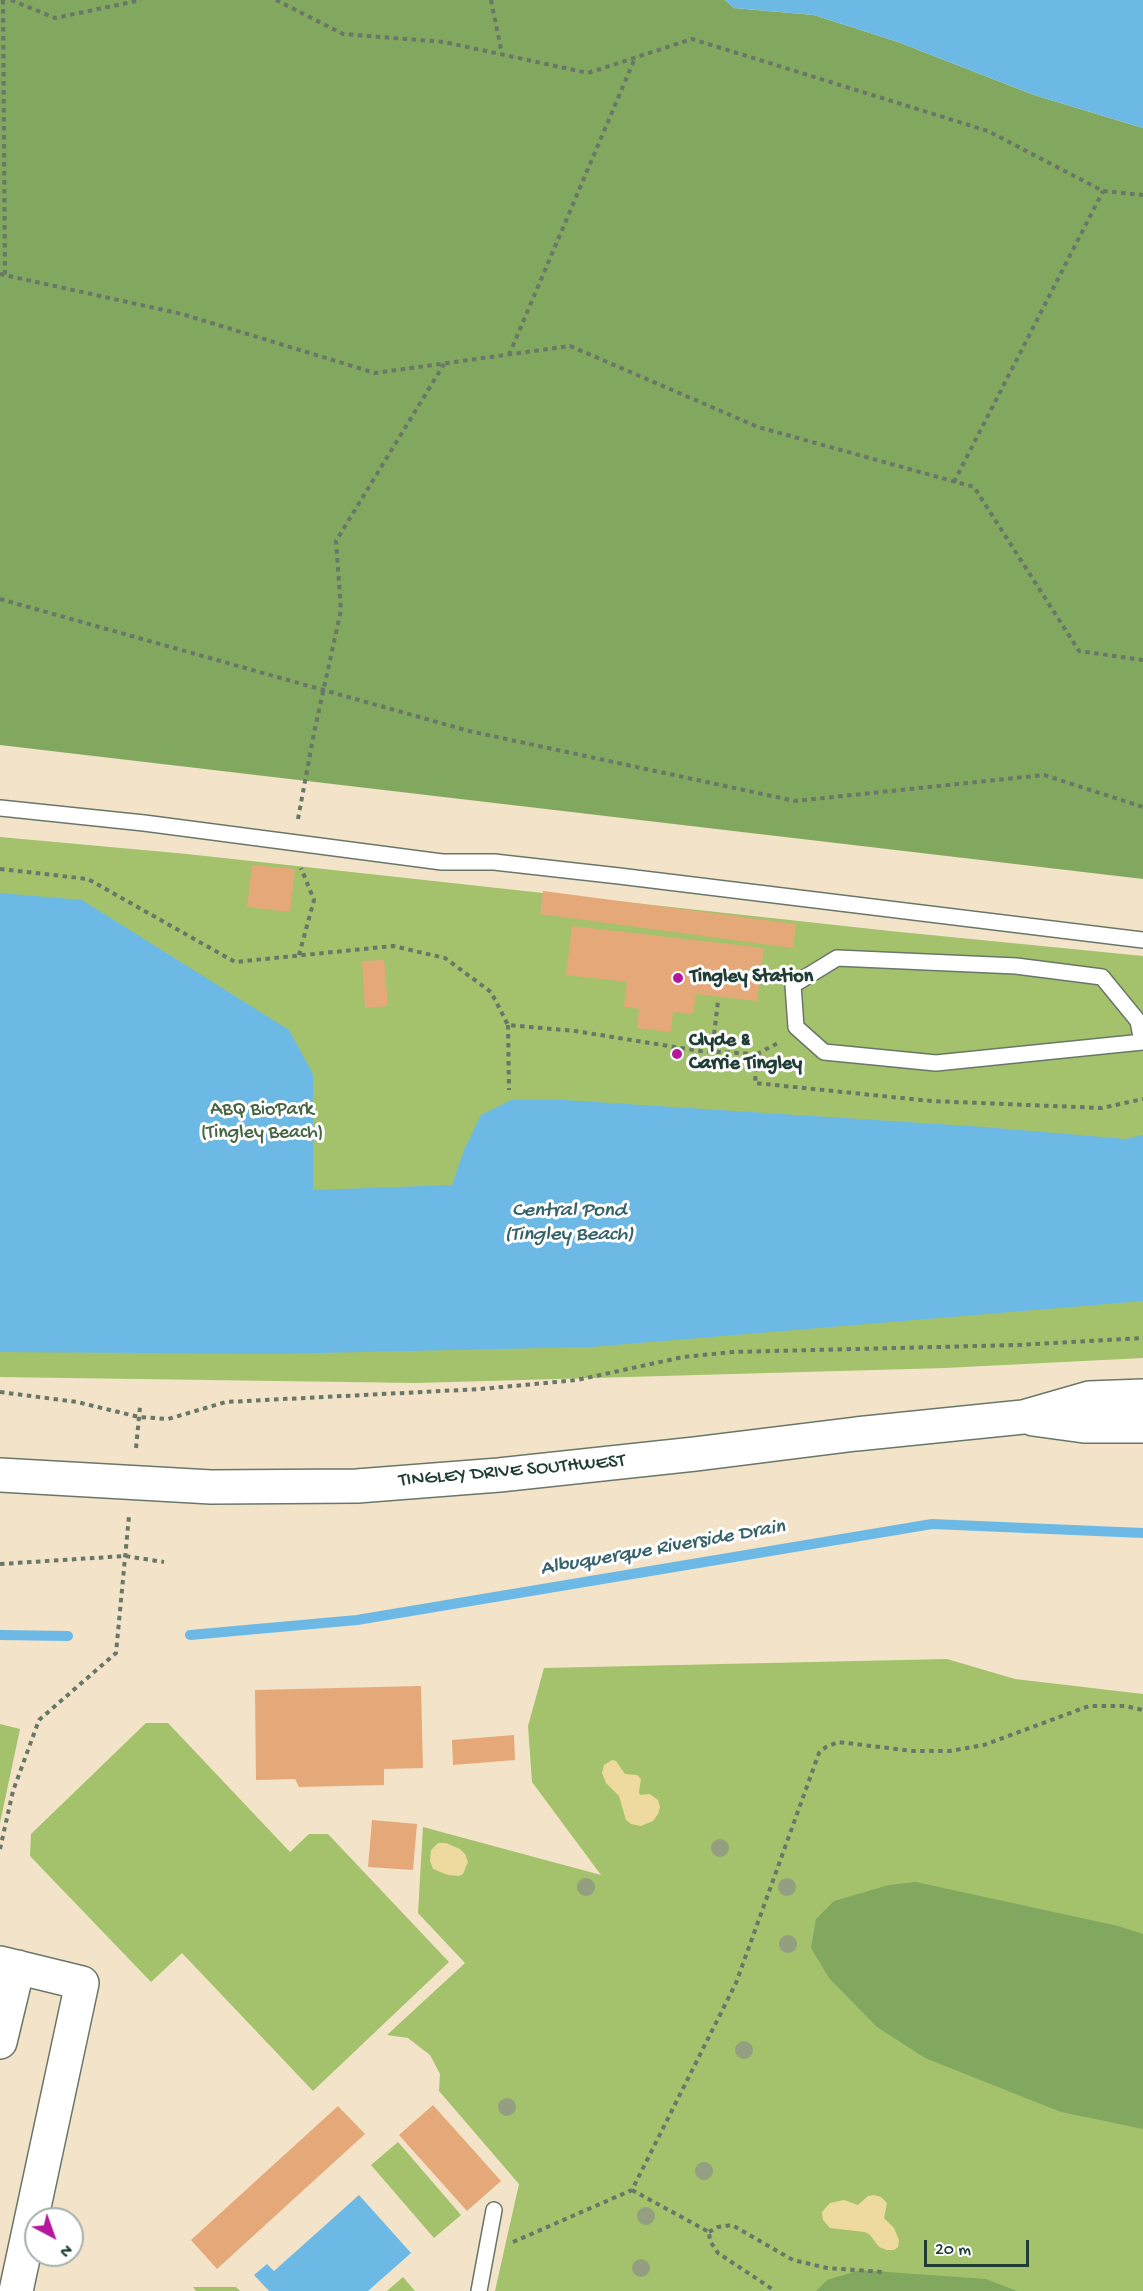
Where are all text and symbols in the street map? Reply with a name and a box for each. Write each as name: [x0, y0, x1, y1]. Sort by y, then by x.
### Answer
place label: Tingley Station: [690, 966, 813, 990]
marker: Tingley Station: [671, 971, 685, 985]
place label: Clyde & Carrie Tingley: [689, 1030, 802, 1077]
marker: Clyde & Carrie Tingley: [670, 1047, 684, 1061]
park label: ABQ BioPark (Tingley Beach): [201, 1099, 323, 1146]
water label: Central Pond (Tingley Beach): [505, 1199, 633, 1249]
street label: TINGLEY DRIVE SOUTHWEST: [398, 1450, 626, 1494]
water label: Albuquerque Riverside Drain: [539, 1515, 787, 1583]
north arrow: [24, 2207, 84, 2267]
scale bar: [927, 2228, 1032, 2266]
text: N: [55, 2239, 75, 2260]
text: 20 m: [935, 2240, 971, 2261]

